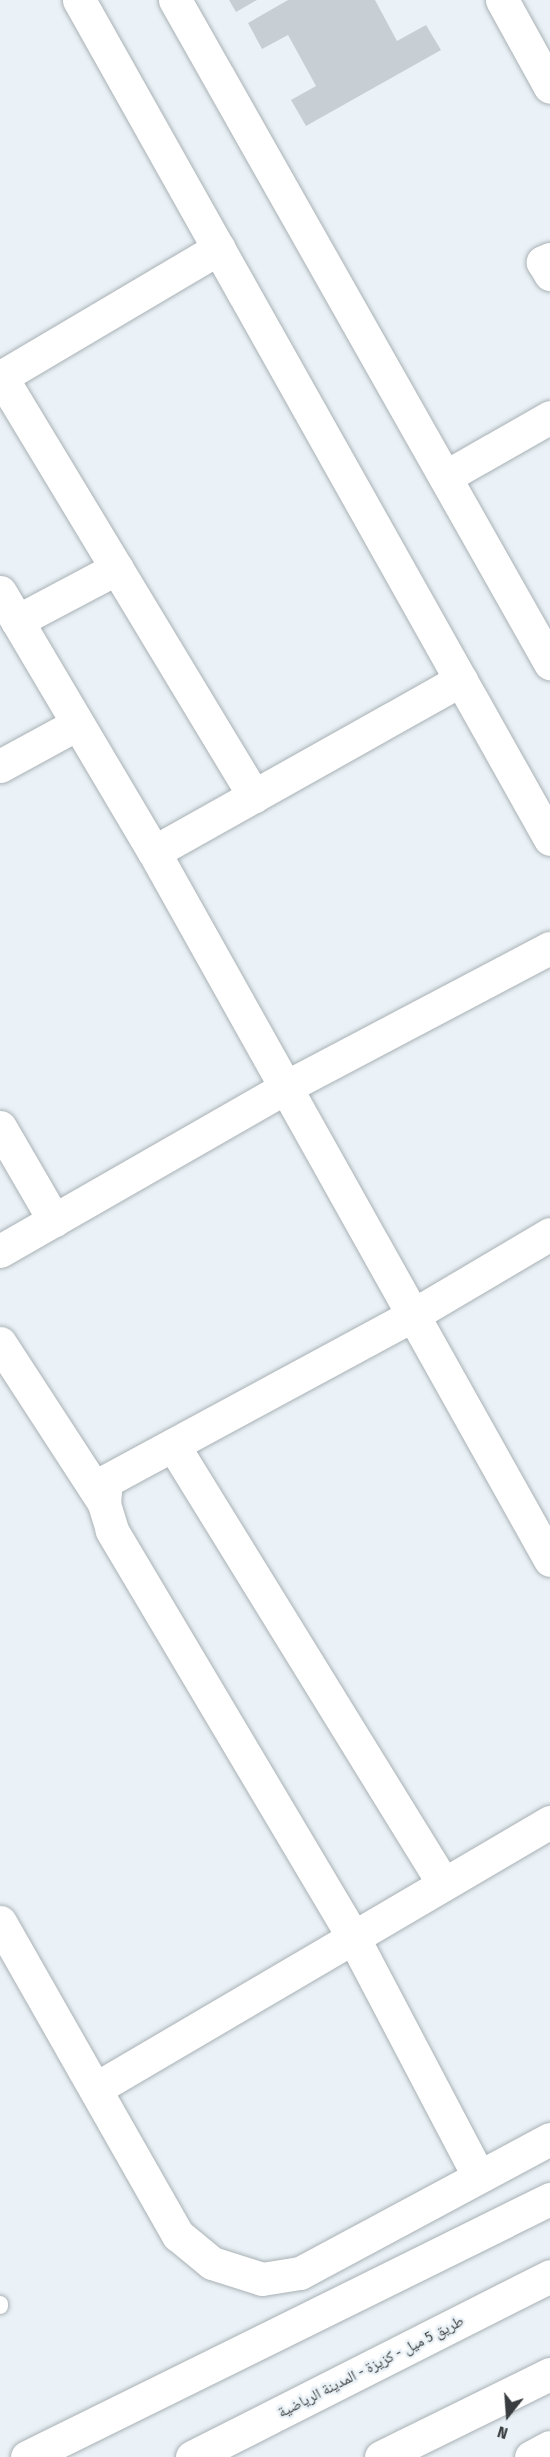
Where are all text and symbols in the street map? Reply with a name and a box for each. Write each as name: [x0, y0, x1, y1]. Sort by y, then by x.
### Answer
street label: طريق 5 ميل - كزيزة - المدينة الرياضية: [275, 2312, 467, 2422]
north arrow: [478, 2385, 538, 2445]
text: N: [495, 2422, 510, 2443]

